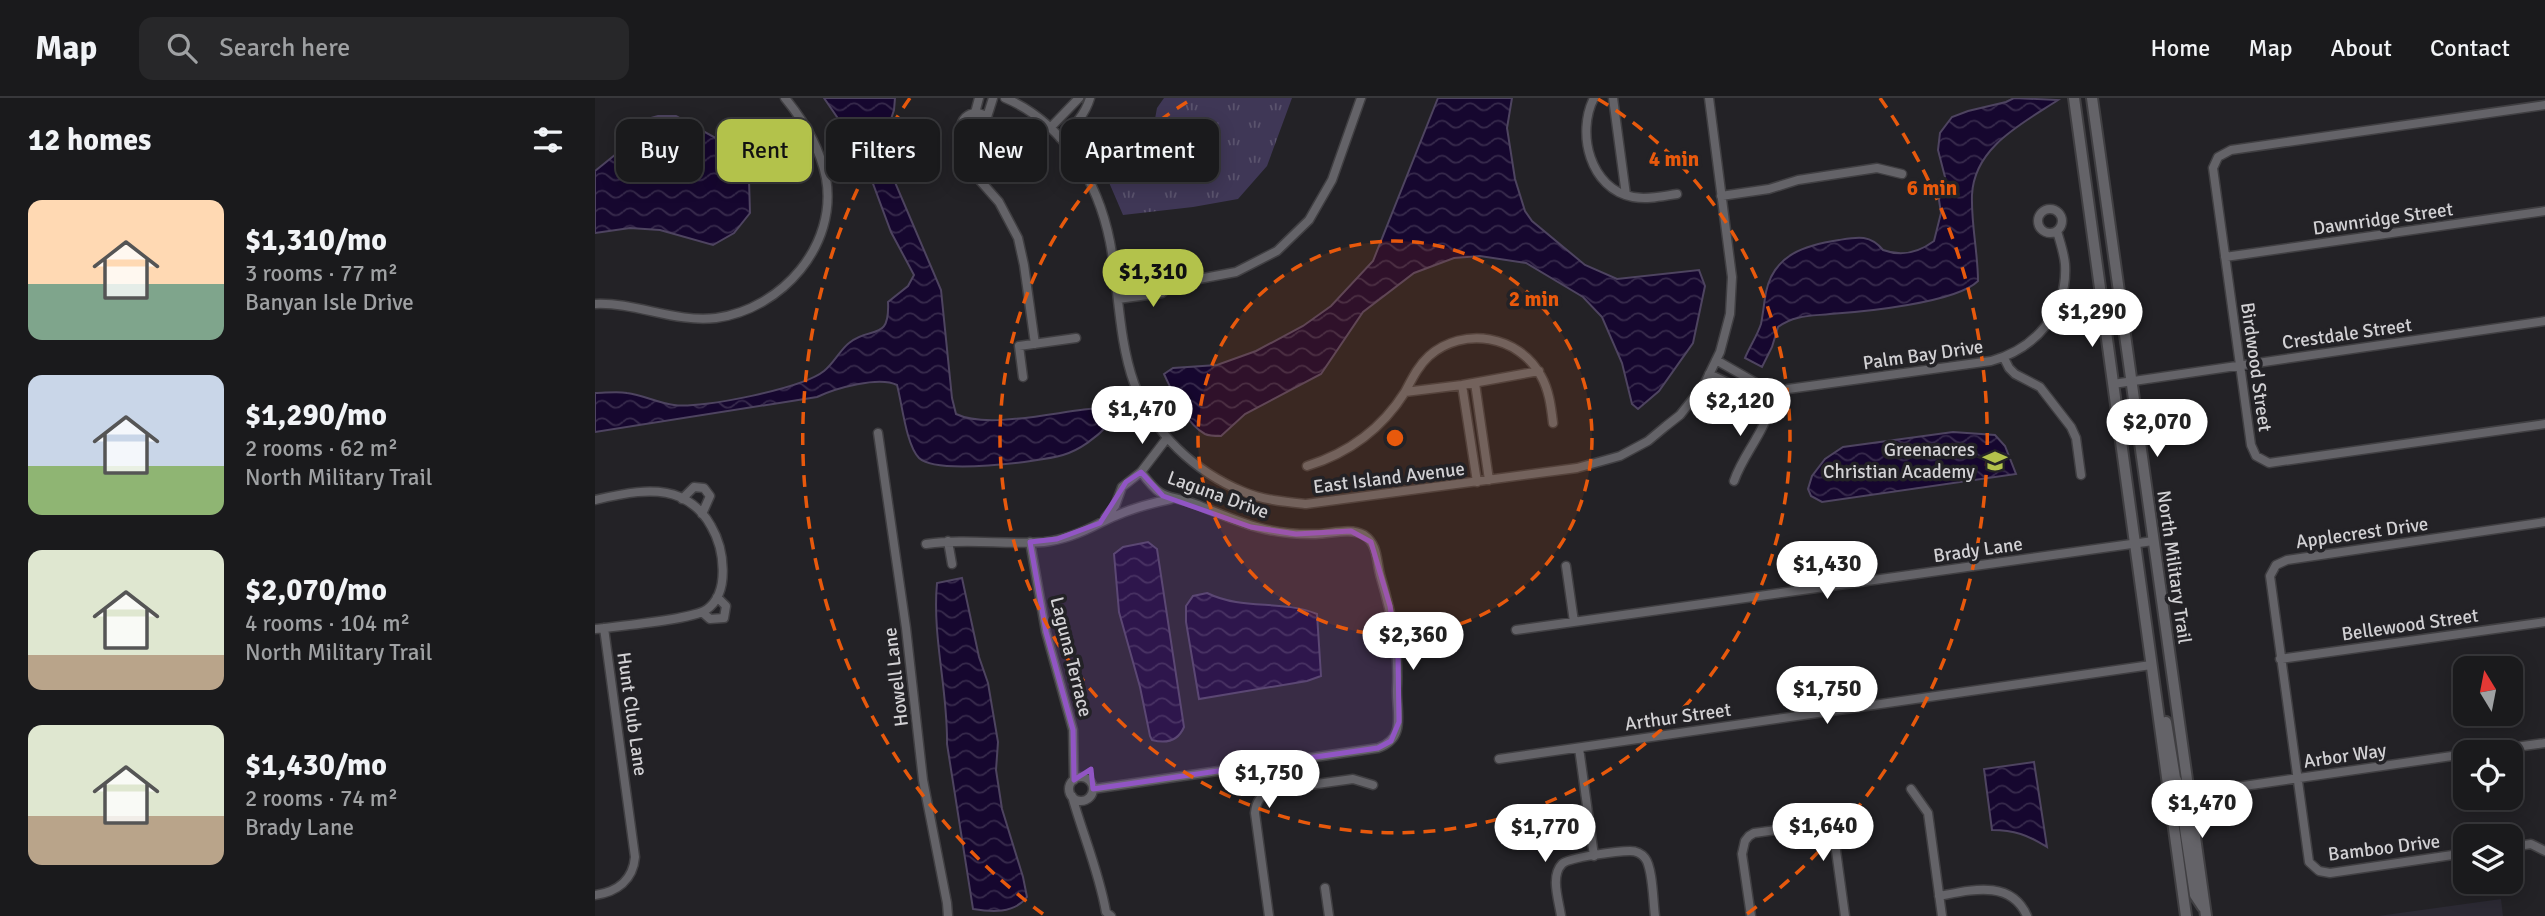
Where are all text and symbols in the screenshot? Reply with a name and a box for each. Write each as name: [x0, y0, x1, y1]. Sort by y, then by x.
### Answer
search box: [139, 17, 629, 80]
text: Map: [35, 28, 97, 69]
icon: search: [163, 29, 201, 67]
text: Search here: [219, 32, 350, 64]
text: Home: [2150, 33, 2210, 63]
text: Map: [2248, 33, 2293, 63]
text: About: [2331, 33, 2392, 63]
text: Contact: [2430, 33, 2510, 63]
chip: Buy: [616, 119, 703, 182]
chip: Rent: [717, 119, 812, 182]
chip: Filters: [826, 119, 940, 182]
chip: New: [954, 119, 1047, 182]
chip: Apartment: [1061, 119, 1219, 182]
icon: filters: [529, 121, 567, 159]
text: 12 homes: [28, 122, 151, 159]
text: 4 min: [1649, 146, 1699, 172]
text: 6 min: [1907, 175, 1957, 201]
street label: Dawnridge Street: [2311, 197, 2455, 241]
text: $1,310/mo: [245, 222, 387, 259]
icon: home: [84, 228, 168, 312]
pin: $1,310: [1096, 250, 1210, 309]
text: $1,310: [1119, 257, 1187, 286]
text: 3 rooms · 77 m²: [245, 259, 398, 288]
text: 2 min: [1509, 286, 1559, 312]
text: Banyan Isle Drive: [245, 288, 414, 317]
pin: $1,290: [2035, 289, 2149, 349]
text: $1,290: [2058, 297, 2126, 326]
street label: Birdwood Street: [2235, 301, 2277, 434]
street label: Crestdale Street: [2281, 313, 2414, 355]
street label: Palm Bay Drive: [1861, 335, 1985, 375]
pin: $2,120: [1683, 378, 1797, 438]
pin: $1,470: [1085, 386, 1199, 446]
text: $2,120: [1706, 386, 1774, 415]
text: $1,470: [1108, 394, 1176, 423]
text: $1,290/mo: [245, 397, 387, 434]
pin: $2,070: [2100, 400, 2214, 459]
icon: home: [84, 403, 168, 487]
text: $2,070: [2123, 407, 2191, 436]
centre of rings: [1383, 426, 1407, 450]
text: 2 rooms · 62 m²: [245, 434, 398, 463]
place label: Greenacres Christian Academy: [1823, 438, 1975, 484]
school or university icon: Greenacres Christian Academy: [1981, 447, 2009, 475]
street label: East Island Avenue: [1312, 457, 1466, 499]
text: North Military Trail: [245, 463, 433, 492]
street label: Laguna Drive: [1164, 466, 1272, 524]
street label: North Military Trail: [2151, 489, 2197, 645]
street label: Applecrest Drive: [2294, 512, 2430, 554]
street label: Brady Lane: [1932, 532, 2024, 568]
pin: $1,430: [1770, 542, 1884, 601]
text: $1,430: [1793, 549, 1861, 578]
text: $2,070/mo: [245, 572, 387, 609]
icon: home: [84, 578, 168, 662]
street label: Laguna Terrace: [1044, 594, 1098, 720]
street label: Bellewood Street: [2340, 603, 2480, 646]
text: 4 rooms · 104 m²: [245, 609, 410, 638]
pin: $2,360: [1356, 612, 1470, 672]
text: $2,360: [1379, 620, 1447, 649]
street label: Howell Lane: [878, 626, 914, 728]
text: North Military Trail: [245, 638, 433, 667]
street label: Hunt Club Lane: [611, 650, 653, 778]
north arrow: [2453, 656, 2523, 726]
map controls: [2453, 656, 2523, 894]
pin: $1,750: [1770, 666, 1884, 726]
text: $1,750: [1793, 674, 1861, 703]
street label: Arthur Street: [1623, 698, 1733, 736]
street label: Arbor Way: [2302, 738, 2388, 774]
button: locate: [2453, 740, 2523, 810]
text: $1,430/mo: [245, 747, 387, 784]
pin: $1,750: [1212, 750, 1326, 810]
icon: home: [84, 753, 168, 837]
text: $1,750: [1235, 758, 1303, 787]
pin: $1,470: [2145, 780, 2259, 840]
text: 2 rooms · 74 m²: [245, 784, 398, 813]
text: $1,470: [2168, 788, 2236, 817]
pin: $1,770: [1488, 804, 1602, 864]
pin: $1,640: [1766, 804, 1880, 863]
text: $1,640: [1789, 811, 1857, 840]
text: $1,770: [1511, 812, 1579, 841]
text: Brady Lane: [245, 813, 354, 842]
button: layers: [2453, 824, 2523, 894]
street label: Bamboo Drive: [2327, 829, 2441, 867]

